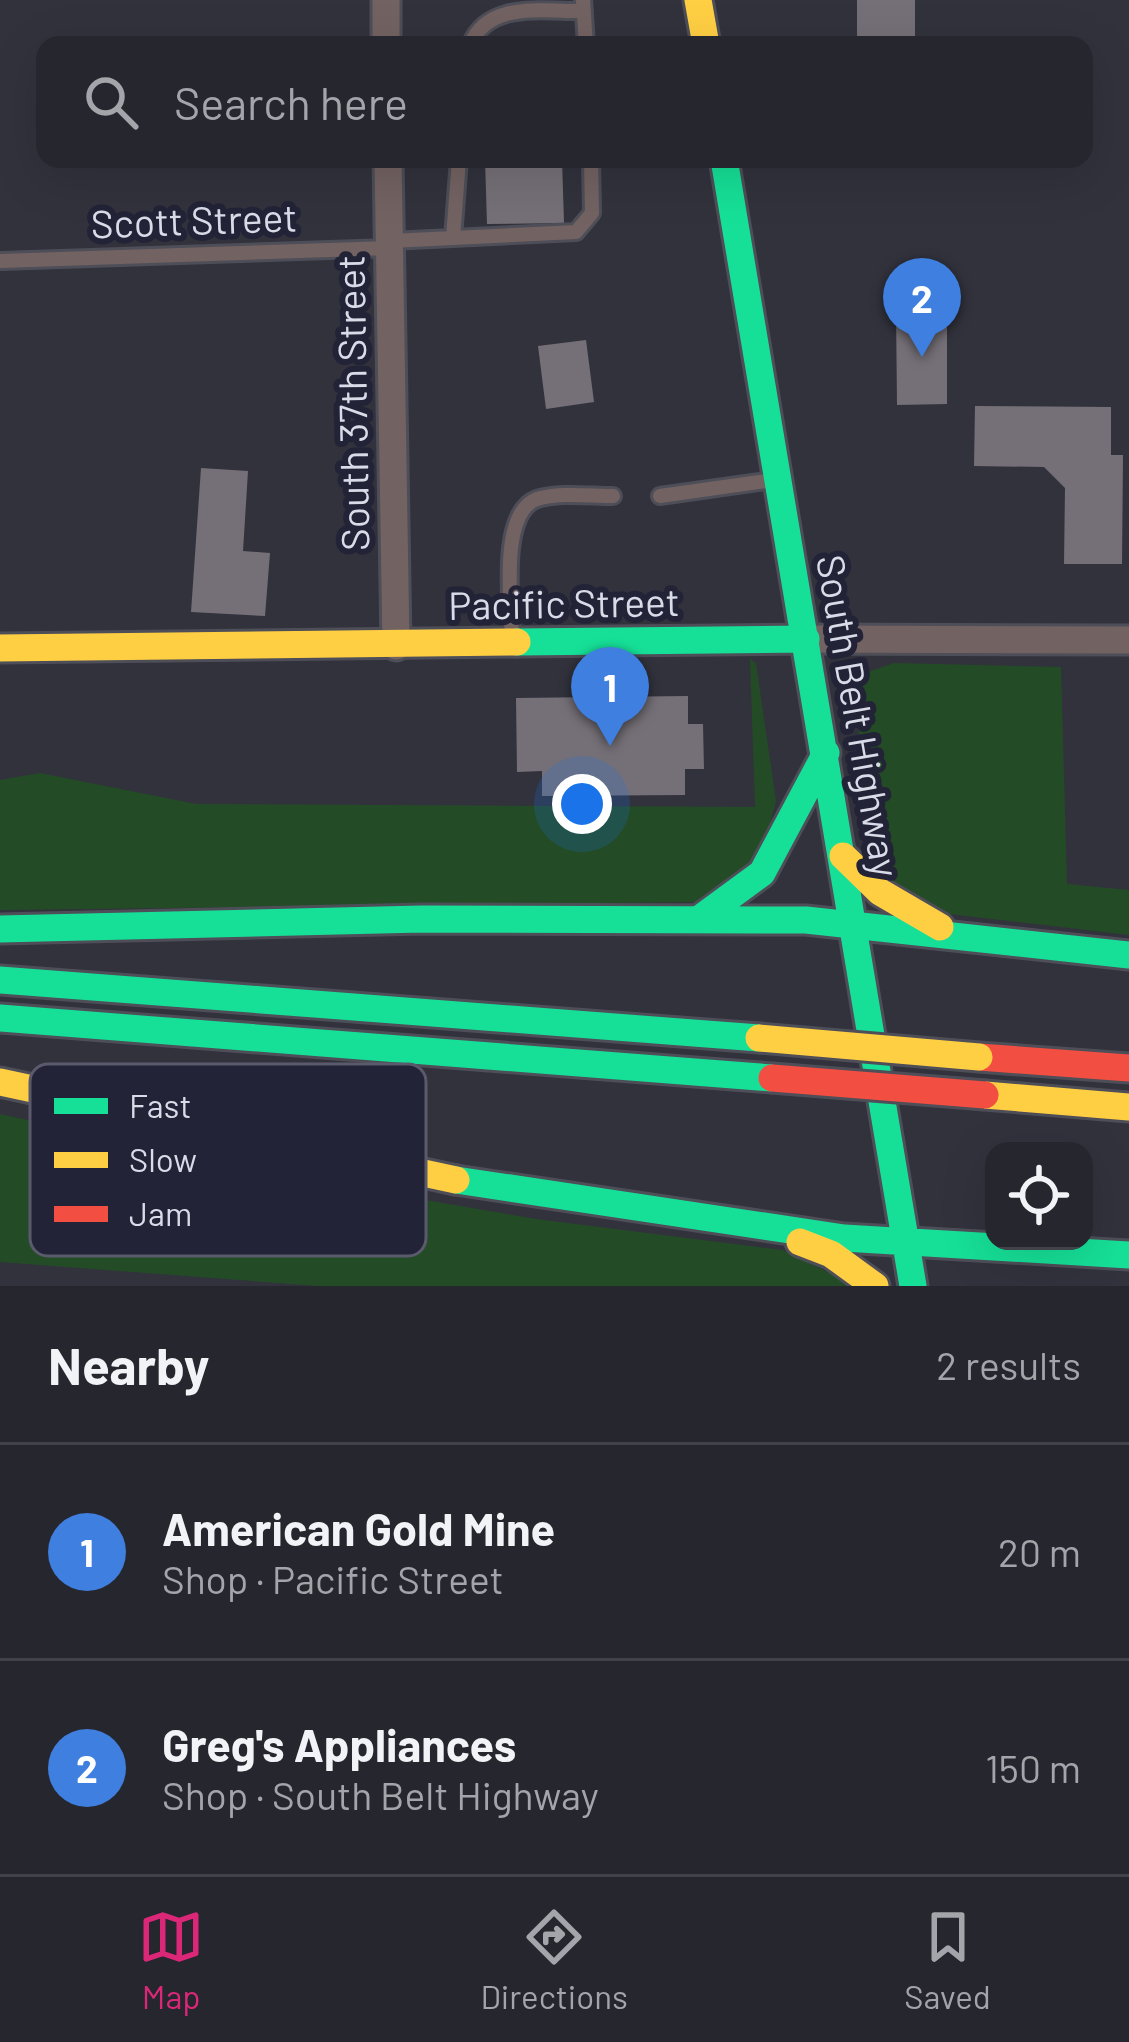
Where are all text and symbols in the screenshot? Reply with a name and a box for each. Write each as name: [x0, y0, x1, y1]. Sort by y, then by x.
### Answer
search box: [36, 36, 1093, 168]
icon: search: [78, 69, 144, 135]
text: Search here: [174, 75, 408, 129]
street label: Scott Street: [90, 192, 298, 247]
street label: South 37th Street: [325, 255, 378, 551]
pin: 2: [883, 258, 961, 357]
street label: South Belt Highway: [808, 551, 911, 881]
street label: Pacific Street: [448, 577, 680, 628]
pin: 1: [571, 647, 649, 746]
your location: [552, 774, 612, 834]
legend: [30, 1064, 426, 1256]
text: Fast: [129, 1085, 191, 1125]
text: Slow: [129, 1139, 197, 1179]
map controls: [985, 1142, 1093, 1250]
button: locate: [985, 1142, 1093, 1250]
text: Jam: [129, 1193, 192, 1233]
text: Nearby: [48, 1334, 209, 1395]
text: 2 results: [936, 1341, 1081, 1388]
text: American Gold Mine: [162, 1501, 555, 1555]
text: 1: [80, 1528, 94, 1575]
text: 20 m: [998, 1528, 1081, 1575]
text: Shop · Pacific Street: [162, 1555, 504, 1602]
text: Greg's Appliances: [162, 1717, 516, 1771]
text: 2: [76, 1744, 98, 1791]
text: 150 m: [985, 1744, 1081, 1791]
text: Shop · South Belt Highway: [162, 1771, 599, 1818]
tab: Map: [138, 1904, 204, 2016]
tab: Directions: [480, 1904, 628, 2016]
tab: Saved: [904, 1904, 991, 2016]

